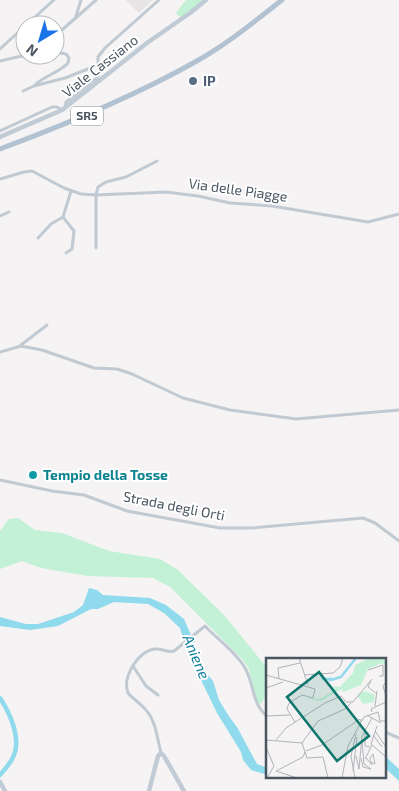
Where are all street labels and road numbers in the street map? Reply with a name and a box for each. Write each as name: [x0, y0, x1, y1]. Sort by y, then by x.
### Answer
street label: Viale Cassiano: [58, 31, 141, 101]
road number: SR5: [71, 106, 103, 125]
street label: Via delle Piagge: [187, 174, 289, 205]
street label: Strada degli Orti: [122, 487, 226, 524]

